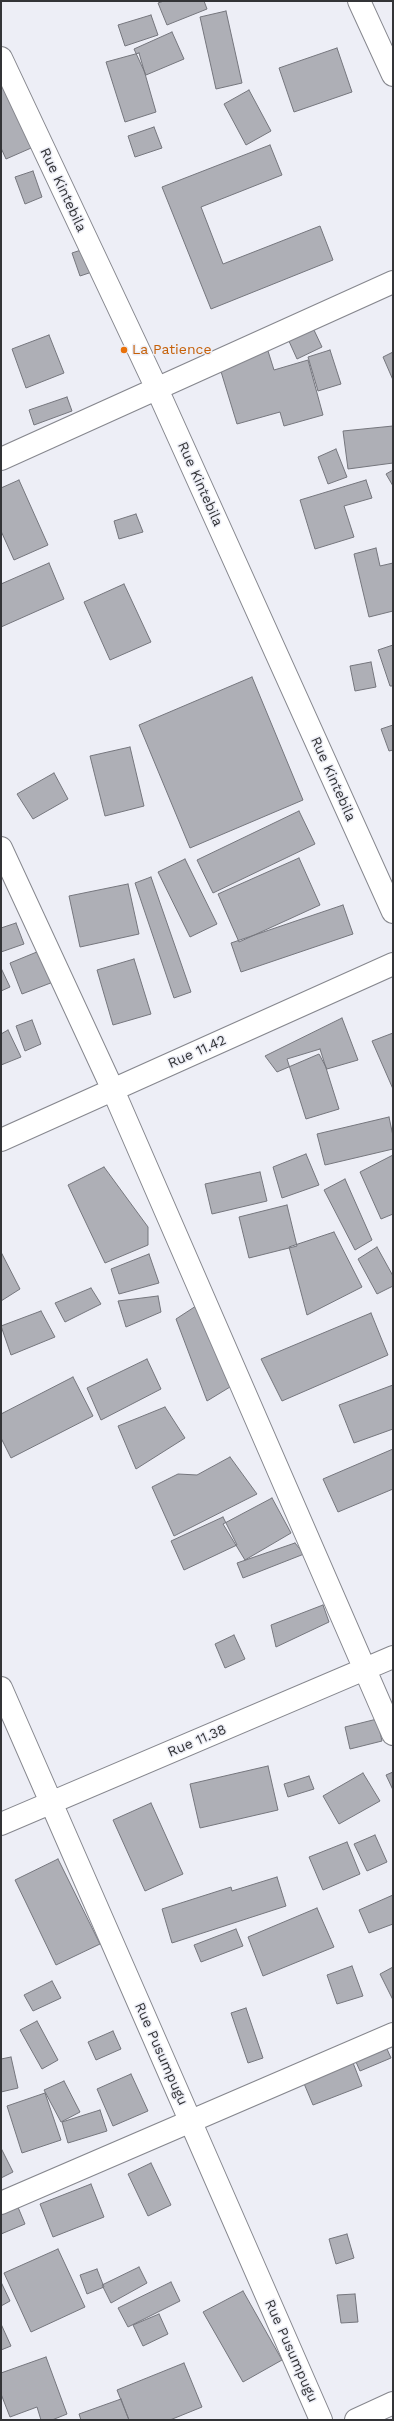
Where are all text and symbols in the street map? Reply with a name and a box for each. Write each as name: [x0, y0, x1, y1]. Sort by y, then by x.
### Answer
street label: Rue Kintebila: [36, 145, 90, 235]
place label: La Patience: [132, 342, 212, 358]
marker: La Patience: [119, 345, 129, 355]
street label: Rue Kintebila: [174, 439, 226, 529]
street label: Rue Kintebila: [307, 734, 359, 824]
street label: Rue 11.42: [165, 1032, 229, 1072]
street label: Rue 11.38: [165, 1721, 229, 1761]
street label: Rue Pusumpugu: [131, 2000, 191, 2108]
street label: Rue Pusumpugu: [261, 2297, 321, 2405]

